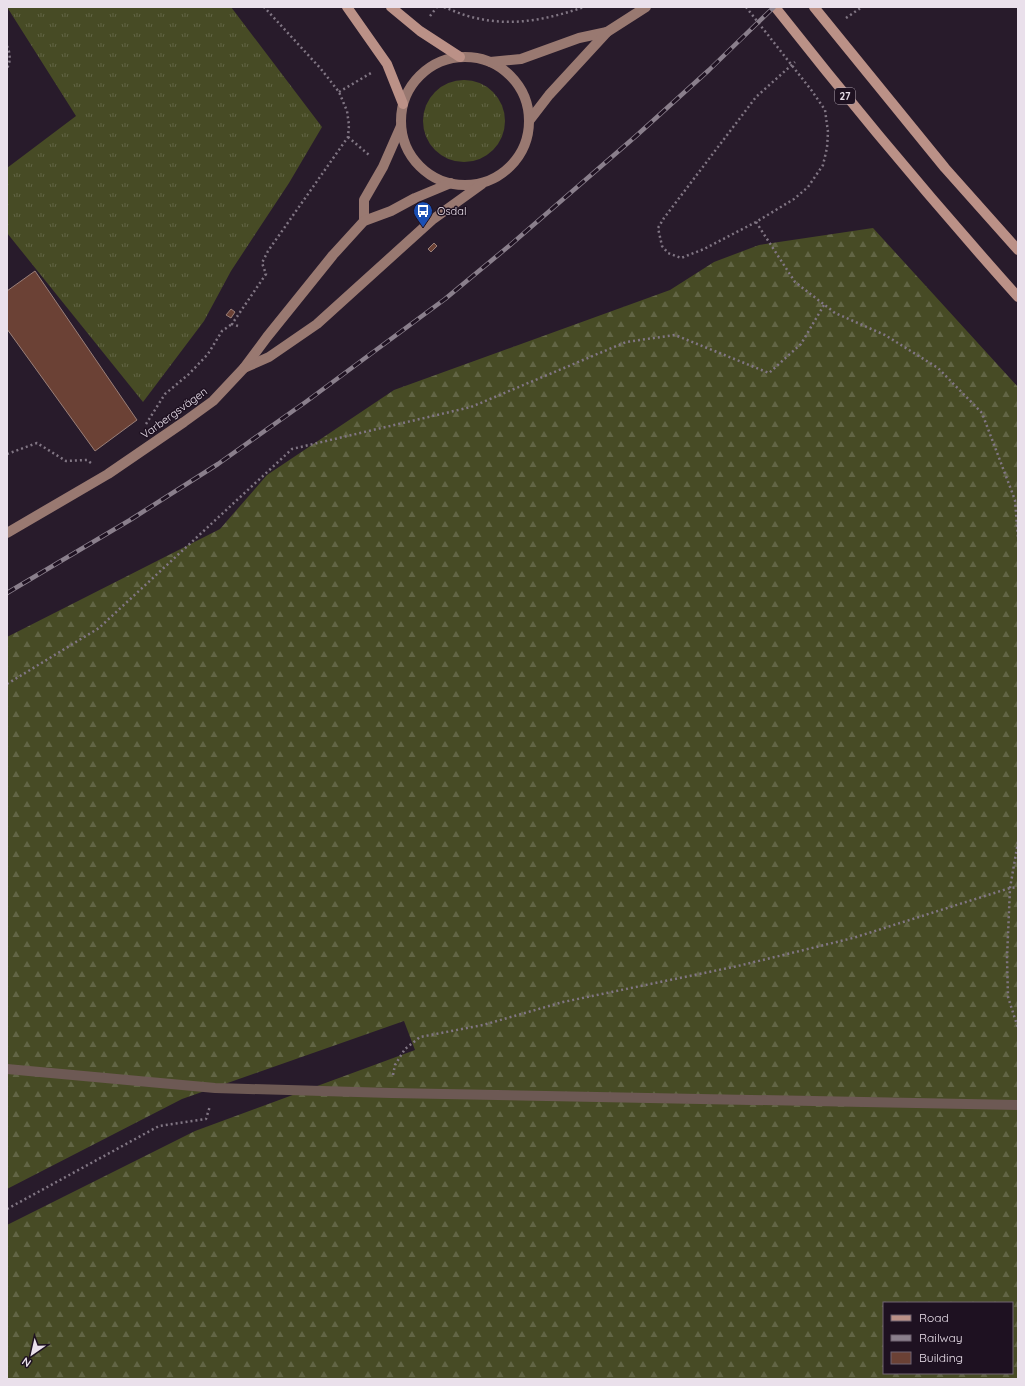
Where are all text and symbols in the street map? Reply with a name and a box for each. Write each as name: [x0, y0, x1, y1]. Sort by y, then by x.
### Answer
road number: 27: [835, 88, 855, 104]
bus stop icon: Osdal: [412, 200, 434, 228]
place label: Osdal: [437, 204, 466, 218]
street label: Varbergsvägen: [138, 384, 210, 442]
legend: [883, 1302, 1013, 1374]
text: Road: [919, 1310, 949, 1325]
text: Railway: [919, 1330, 963, 1345]
north arrow: [12, 1334, 52, 1374]
text: Building: [919, 1350, 963, 1365]
text: N: [19, 1354, 34, 1370]

